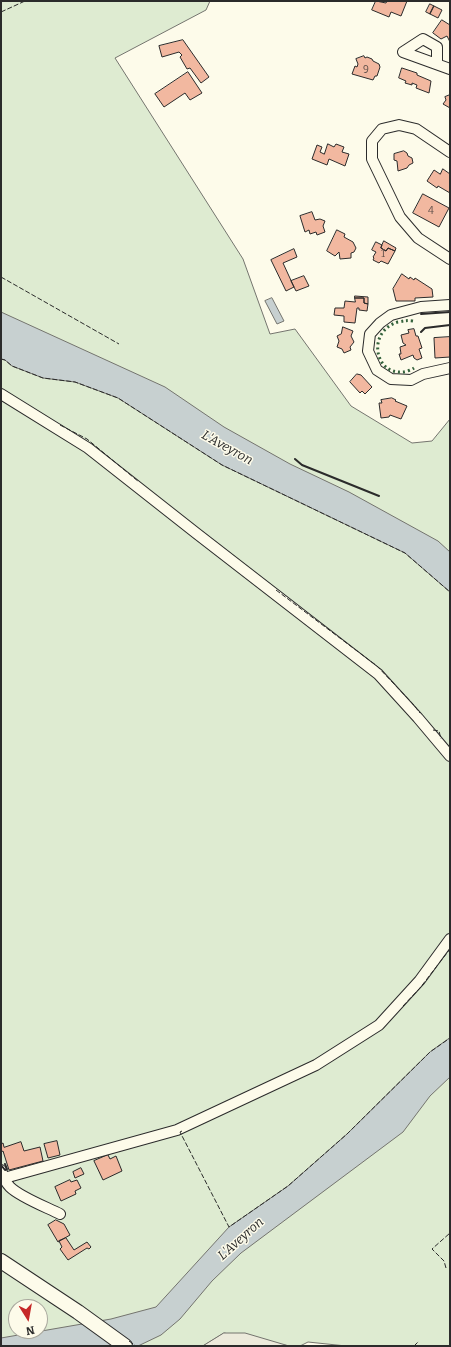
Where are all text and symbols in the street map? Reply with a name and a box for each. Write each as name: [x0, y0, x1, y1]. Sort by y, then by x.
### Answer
house number: 9: [363, 64, 369, 76]
house number: 4: [428, 205, 434, 217]
house number: 1: [381, 248, 385, 260]
water label: L'Aveyron: [199, 428, 255, 468]
water label: L'Aveyron: [215, 1214, 267, 1264]
north arrow: [8, 1299, 48, 1339]
text: N: [25, 1323, 36, 1337]

